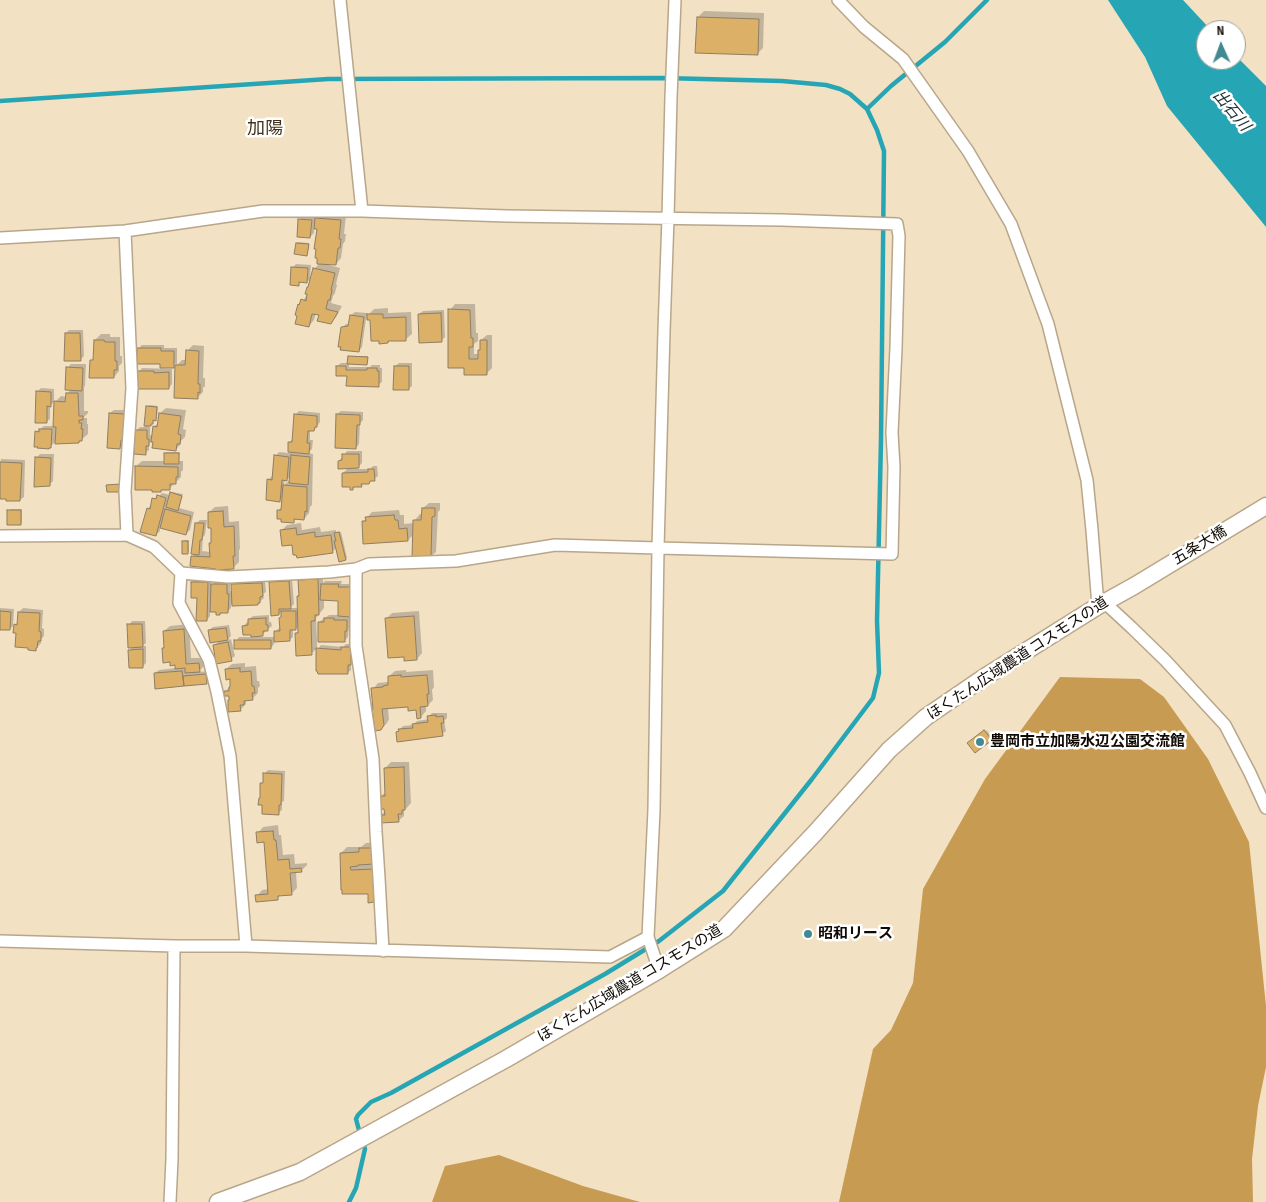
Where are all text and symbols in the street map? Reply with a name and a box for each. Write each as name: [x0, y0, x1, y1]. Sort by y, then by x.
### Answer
north arrow: [1196, 20, 1246, 70]
text: N: [1216, 22, 1225, 39]
water label: 出石川: [1208, 86, 1254, 136]
district label: 加陽: [247, 118, 283, 140]
street label: 五条大橋: [1170, 523, 1230, 569]
street label: ほくたん広域農道 コスモスの道: [924, 594, 1112, 724]
place label: 豊岡市立加陽水辺公園交流館: [990, 733, 1185, 751]
marker: 豊岡市立加陽水辺公園交流館: [974, 736, 986, 748]
street label: ほくたん広域農道 コスモスの道: [534, 922, 726, 1046]
place label: 昭和リース: [818, 925, 893, 943]
marker: 昭和リース: [802, 928, 814, 940]

